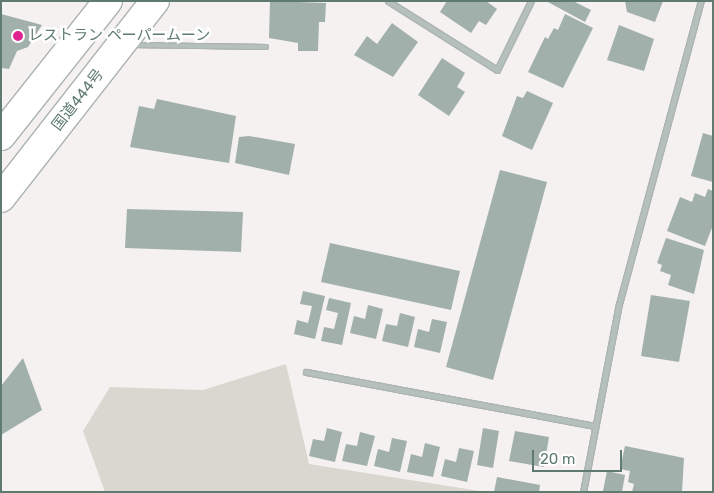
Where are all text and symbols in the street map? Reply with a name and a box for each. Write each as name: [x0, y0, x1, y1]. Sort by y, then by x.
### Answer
place label: レストラン ペーパームーン: [28, 27, 212, 45]
marker: レストラン ペーパームーン: [12, 30, 24, 42]
street label: 国道444号: [48, 66, 108, 134]
scale bar: [534, 440, 624, 472]
text: 20 m: [540, 450, 575, 468]

